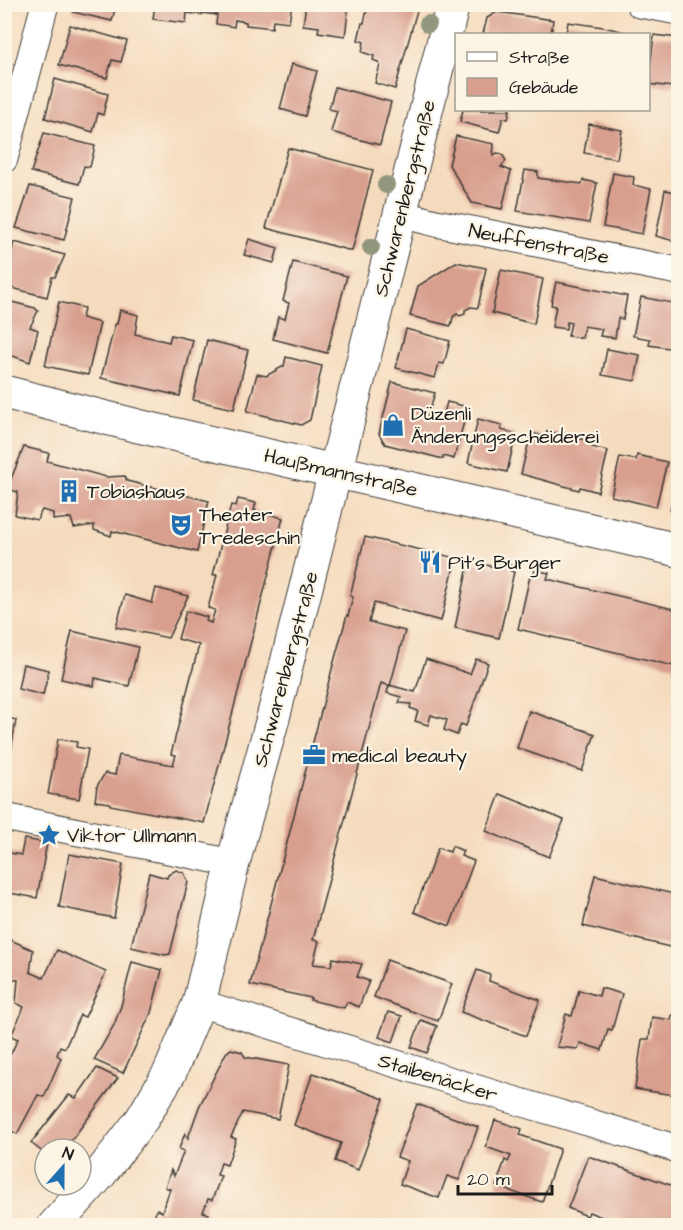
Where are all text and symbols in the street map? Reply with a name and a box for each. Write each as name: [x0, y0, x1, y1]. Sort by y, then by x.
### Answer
legend: [455, 33, 650, 111]
text: Straße: [509, 45, 570, 70]
text: Gebäude: [509, 75, 579, 100]
street label: Schwarenbergstraße: [367, 97, 444, 300]
street label: Neuffenstraße: [466, 217, 612, 271]
place label: Düzenli Änderungsscheiderei: [411, 400, 599, 452]
shop icon: Düzenli Änderungsscheiderei: [380, 412, 406, 438]
street label: Haußmannstraße: [261, 442, 420, 504]
building icon: Tobiashaus: [56, 478, 82, 504]
place label: Tobiashaus: [87, 478, 185, 506]
place label: Theater Tredeschin: [199, 501, 300, 552]
theatre icon: Theater Tredeschin: [168, 512, 194, 538]
restaurant icon: Pit's Burger: [417, 549, 443, 575]
place label: Pit's Burger: [448, 549, 561, 578]
street label: Schwarenbergstraße: [246, 568, 327, 770]
office icon: medical beauty: [301, 742, 327, 768]
place label: medical beauty: [332, 742, 467, 771]
place icon: Viktor Ullmann: [36, 822, 62, 848]
place label: Viktor Ullmann: [67, 822, 197, 850]
street label: Staibenäcker: [375, 1047, 501, 1109]
north arrow: [33, 1137, 93, 1197]
text: N: [59, 1142, 77, 1166]
scale bar: [458, 1158, 552, 1196]
text: 20 m: [467, 1167, 510, 1192]

